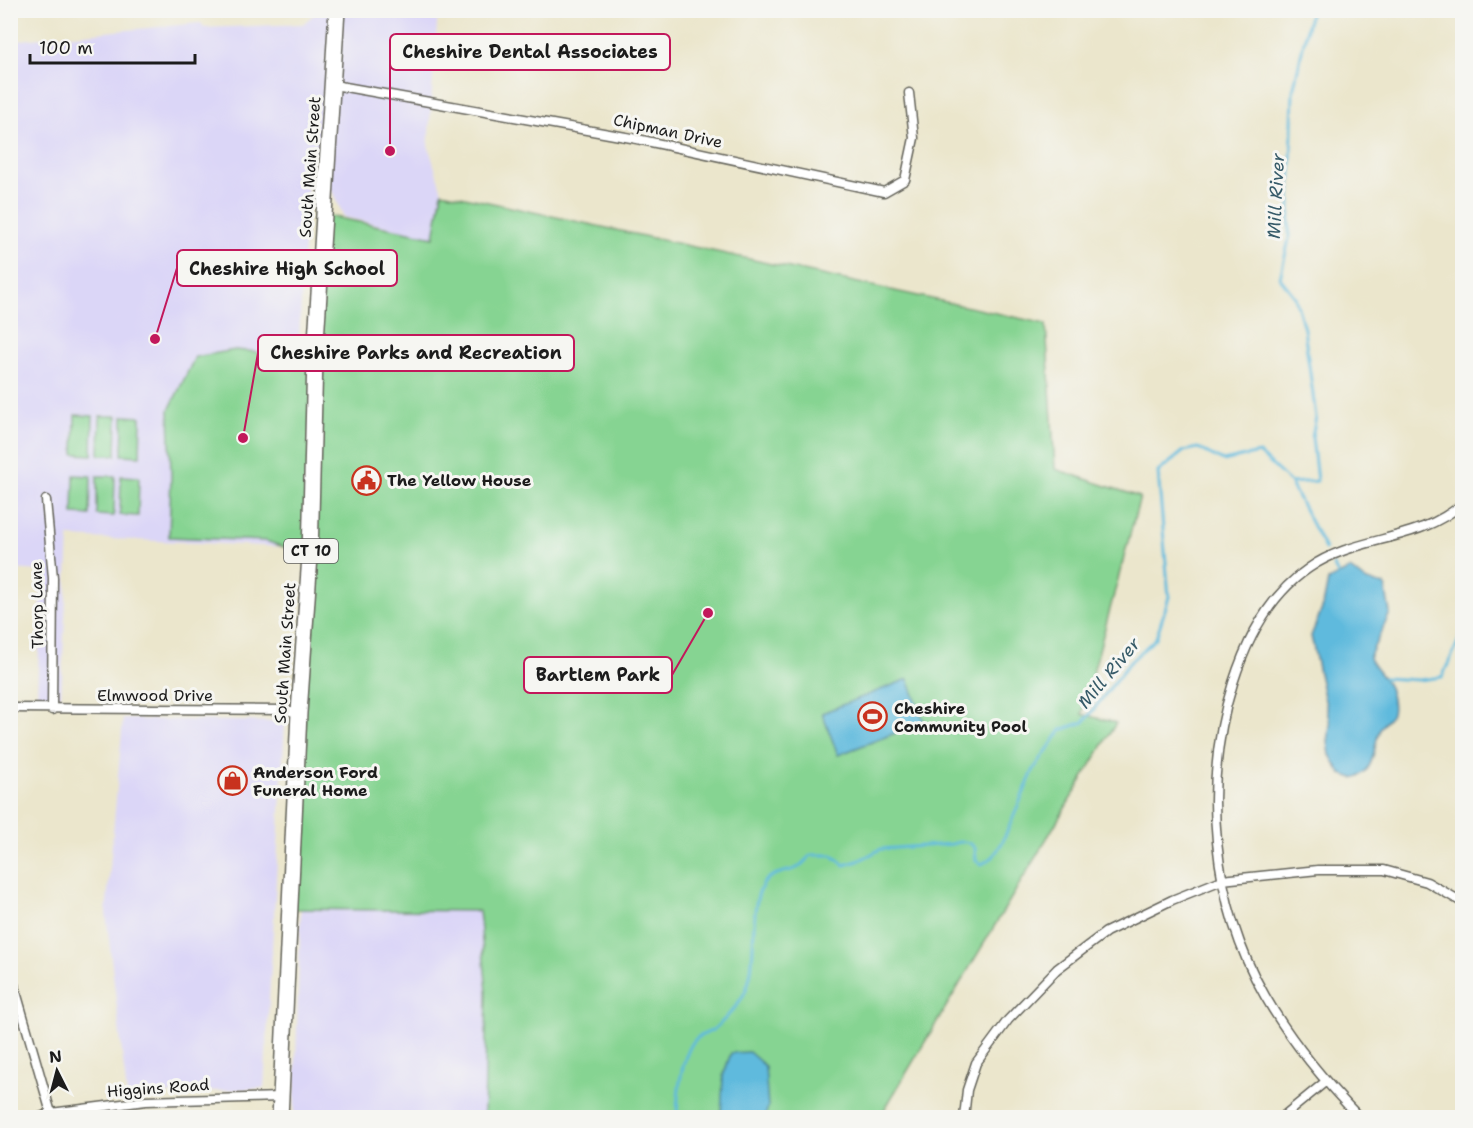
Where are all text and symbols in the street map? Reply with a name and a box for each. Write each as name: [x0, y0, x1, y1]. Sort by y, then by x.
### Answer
scale bar: [30, 27, 195, 65]
callout: Cheshire Dental Associates: [390, 34, 670, 70]
text: 100 m: [39, 36, 93, 60]
text: Cheshire Dental Associates: [402, 40, 658, 64]
street label: South Main Street: [295, 96, 325, 238]
street label: Chipman Drive: [612, 109, 724, 153]
water label: Mill River: [1262, 152, 1290, 239]
callout: Cheshire High School: [177, 250, 397, 286]
text: Cheshire High School: [189, 257, 385, 281]
callout: Cheshire Parks and Recreation: [258, 335, 574, 371]
text: Cheshire Parks and Recreation: [270, 341, 562, 365]
public building icon: The Yellow House: [350, 464, 382, 496]
place label: The Yellow House: [387, 470, 532, 491]
road number: CT 10: [284, 539, 338, 563]
street label: Thorp Lane: [26, 561, 48, 649]
street label: South Main Street: [270, 582, 300, 724]
water label: Mill River: [1072, 632, 1146, 714]
callout: Bartlem Park: [524, 657, 672, 693]
text: Bartlem Park: [536, 663, 660, 687]
street label: Elmwood Drive: [97, 685, 213, 706]
place label: Cheshire Community Pool: [894, 698, 1027, 737]
sports icon: Cheshire Community Pool: [857, 701, 889, 733]
place label: Anderson Ford Funeral Home: [253, 762, 378, 801]
shop icon: Anderson Ford Funeral Home: [216, 765, 248, 797]
north arrow: [27, 1041, 87, 1101]
text: N: [48, 1045, 63, 1068]
street label: Higgins Road: [106, 1074, 210, 1102]

